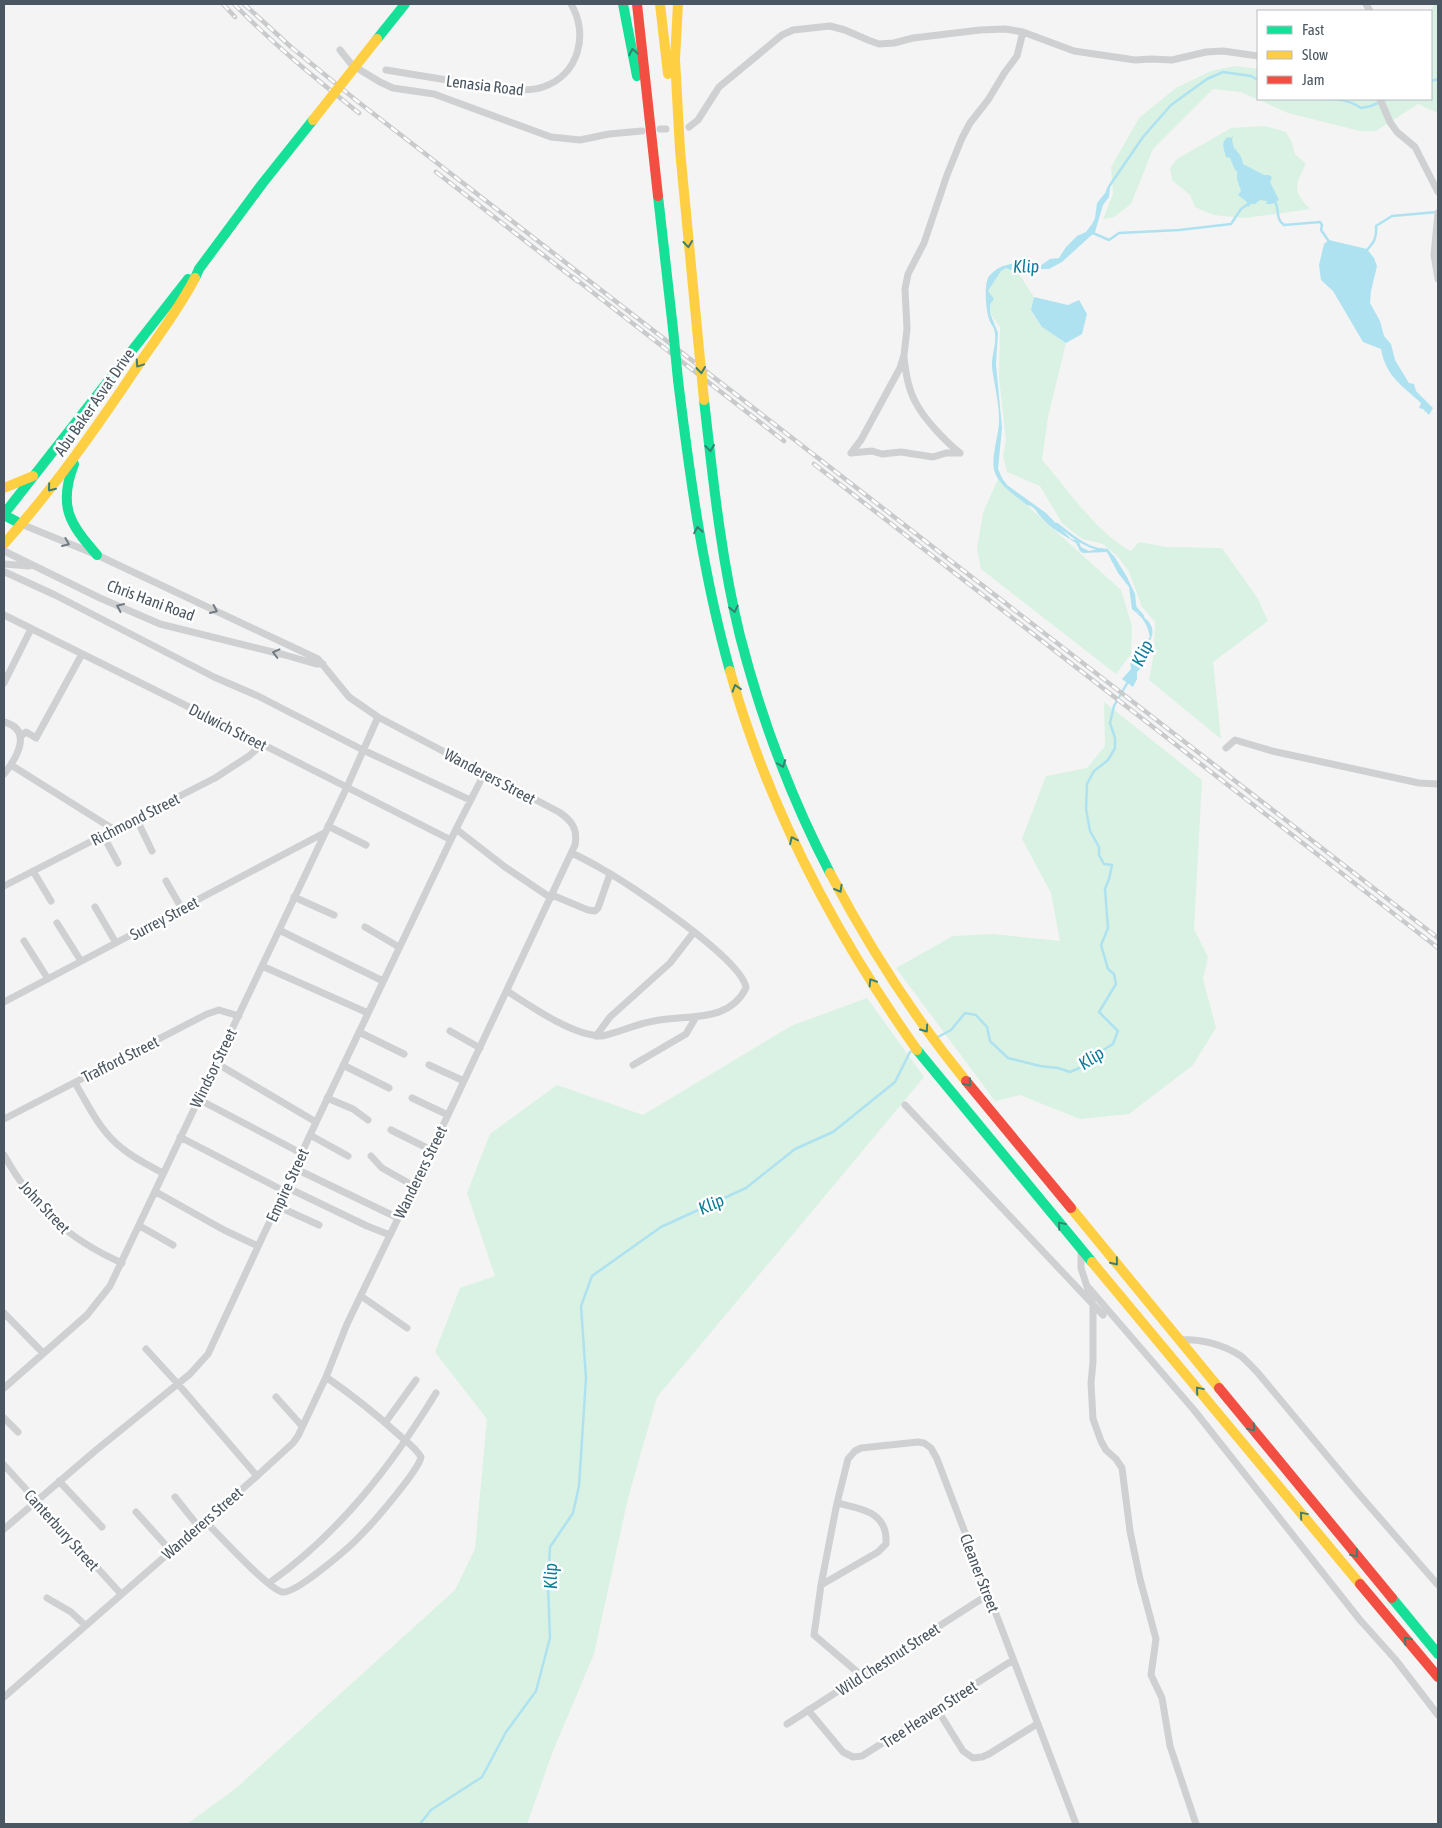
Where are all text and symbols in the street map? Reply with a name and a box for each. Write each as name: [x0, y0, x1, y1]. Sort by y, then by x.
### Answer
legend: [1257, 10, 1432, 100]
text: Fast: [1302, 21, 1324, 38]
text: Slow: [1302, 46, 1328, 63]
one-way arrow: [628, 48, 638, 57]
street label: Lenasia Road: [445, 71, 525, 99]
text: Jam: [1302, 71, 1325, 88]
one-way arrow: [683, 240, 694, 248]
water label: Klip: [1013, 255, 1039, 277]
street label: Abu Baker Asvat Drive: [50, 345, 138, 459]
one-way arrow: [136, 358, 145, 367]
one-way arrow: [695, 366, 706, 374]
one-way arrow: [704, 445, 715, 453]
one-way arrow: [48, 482, 56, 491]
one-way arrow: [694, 526, 704, 535]
one-way arrow: [61, 536, 70, 547]
street label: Chris Hani Road: [105, 576, 197, 624]
one-way arrow: [116, 603, 125, 614]
one-way arrow: [209, 604, 218, 615]
one-way arrow: [729, 604, 739, 613]
water label: Klip: [1127, 637, 1157, 669]
one-way arrow: [273, 648, 281, 658]
one-way arrow: [732, 685, 742, 693]
street label: Dulwich Street: [186, 700, 270, 754]
street label: Wanderers Street: [441, 744, 539, 808]
one-way arrow: [776, 759, 786, 768]
street label: Richmond Street: [88, 789, 183, 849]
one-way arrow: [789, 836, 800, 845]
one-way arrow: [833, 884, 843, 893]
street label: Surrey Street: [127, 892, 202, 944]
one-way arrow: [868, 979, 878, 988]
one-way arrow: [919, 1023, 928, 1033]
street label: Windsor Street: [186, 1025, 240, 1111]
street label: Trafford Street: [79, 1032, 162, 1086]
water label: Klip: [1074, 1042, 1108, 1074]
one-way arrow: [962, 1077, 970, 1086]
street label: Wanderers Street: [390, 1122, 450, 1221]
street label: Empire Street: [262, 1145, 313, 1225]
street label: John Street: [16, 1177, 74, 1237]
water label: Klip: [695, 1189, 727, 1219]
one-way arrow: [1058, 1222, 1067, 1231]
one-way arrow: [1110, 1257, 1119, 1266]
one-way arrow: [1195, 1387, 1204, 1396]
one-way arrow: [1246, 1423, 1255, 1432]
street label: Wanderers Street: [158, 1483, 246, 1563]
street label: Canterbury Street: [20, 1486, 103, 1575]
one-way arrow: [1300, 1512, 1308, 1521]
street label: Cleaner Street: [957, 1531, 1003, 1615]
one-way arrow: [1350, 1548, 1359, 1557]
water label: Klip: [540, 1563, 561, 1589]
street label: Wild Chestnut Street: [833, 1619, 943, 1699]
one-way arrow: [1404, 1637, 1413, 1646]
street label: Tree Heaven Street: [878, 1676, 980, 1752]

